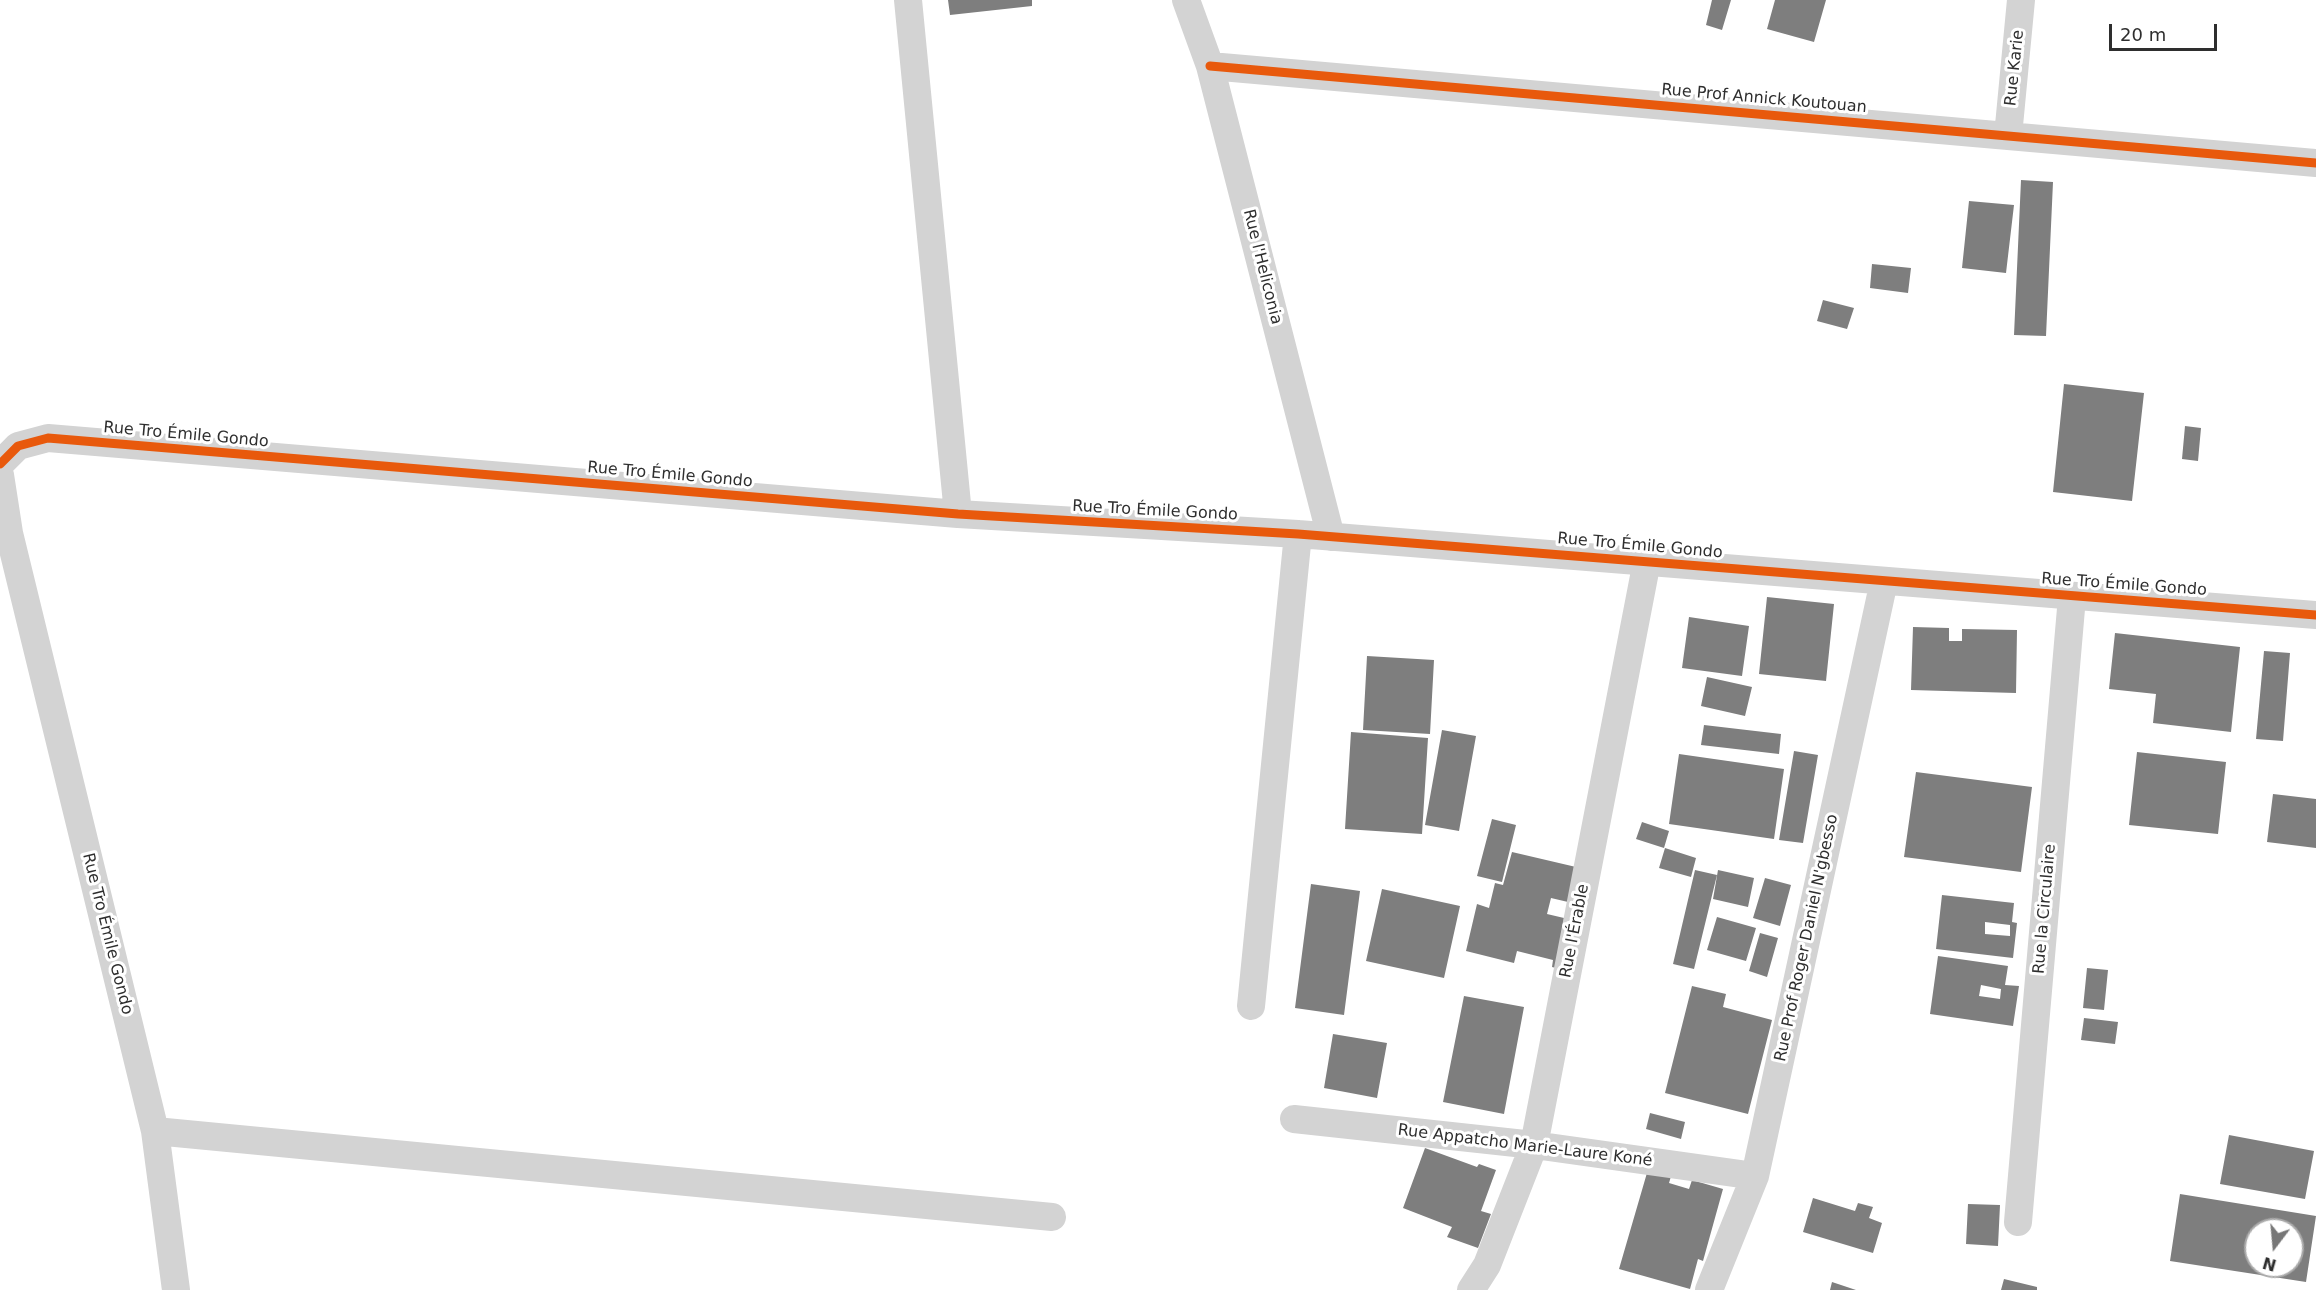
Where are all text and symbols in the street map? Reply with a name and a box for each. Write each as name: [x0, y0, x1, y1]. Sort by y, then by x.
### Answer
scale bar: [2112, 12, 2220, 50]
text: 20 m: [2120, 24, 2166, 45]
street label: Rue Karie: [2001, 29, 2029, 107]
street label: Rue Prof Annick Koutouan: [1660, 80, 1868, 118]
street label: Rue l'Heliconia: [1238, 207, 1286, 327]
street label: Rue Tro Émile Gondo: [103, 418, 269, 452]
street label: Rue Tro Émile Gondo: [587, 458, 753, 492]
street label: Rue Tro Émile Gondo: [1072, 497, 1238, 525]
street label: Rue Tro Émile Gondo: [1557, 529, 1723, 563]
street label: Rue Tro Émile Gondo: [2041, 570, 2207, 600]
street label: Rue Prof Roger Daniel N'gbesso: [1771, 813, 1843, 1063]
street label: Rue la Circulaire: [2030, 843, 2060, 975]
street label: Rue Tro Émile Gondo: [78, 851, 136, 1017]
street label: Rue l'Érable: [1556, 882, 1594, 980]
street label: Rue Appatcho Marie-Laure Koné: [1397, 1121, 1653, 1171]
north arrow: [2244, 1218, 2304, 1278]
text: N: [2260, 1253, 2279, 1275]

